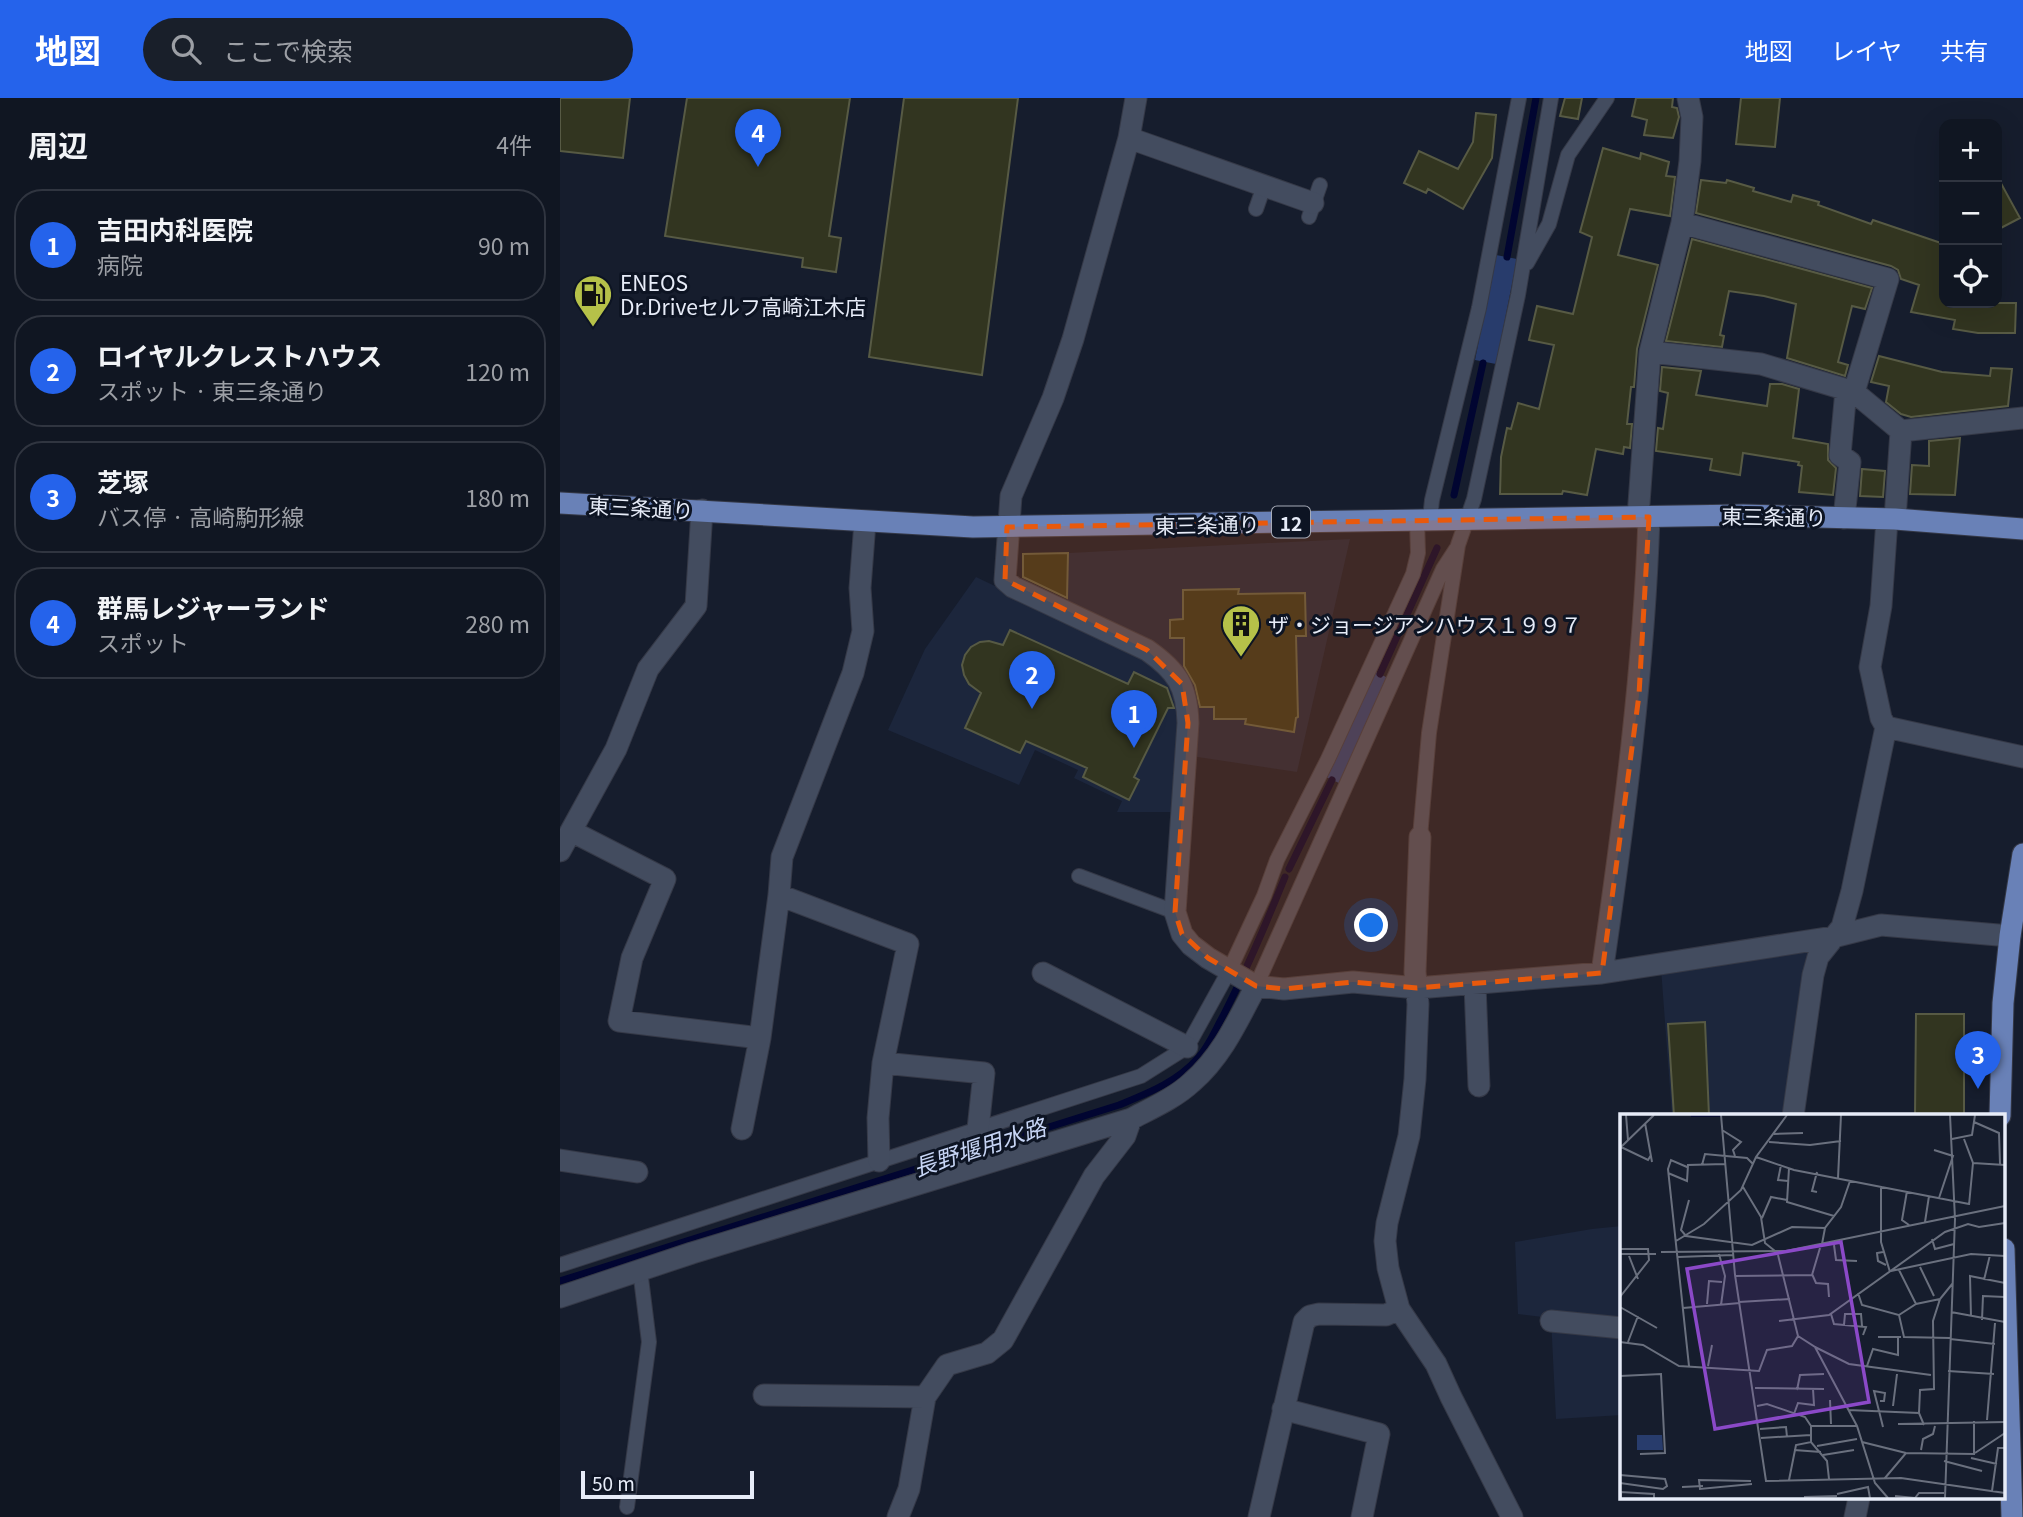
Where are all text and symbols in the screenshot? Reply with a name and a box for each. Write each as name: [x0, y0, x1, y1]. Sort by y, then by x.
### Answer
search box: [143, 18, 633, 81]
text: 地図: [35, 25, 101, 73]
icon: search: [167, 30, 205, 68]
text: ここで検索: [223, 31, 353, 68]
text: 地図: [1745, 32, 1793, 67]
text: レイヤ: [1831, 32, 1902, 67]
text: 共有: [1940, 32, 1988, 67]
pin: 4: [735, 109, 781, 167]
map controls: [1939, 119, 2002, 308]
button: +: [1939, 119, 2002, 182]
text: 周辺: [28, 122, 88, 166]
text: 4件: [496, 127, 532, 161]
button: −: [1939, 182, 2002, 245]
text: 吉田内科医院: [97, 210, 253, 247]
text: 1: [46, 228, 60, 262]
text: 90 m: [478, 228, 530, 262]
button: locate: [1939, 245, 2002, 308]
text: 病院: [97, 247, 143, 281]
place label: ENEOS Dr.Driveセルフ高崎江木店: [620, 267, 866, 321]
fuel station icon: ENEOS Dr.Driveセルフ高崎江木店: [572, 273, 614, 328]
text: ロイヤルクレストハウス: [97, 336, 382, 373]
text: 2: [46, 354, 60, 388]
text: 120 m: [465, 354, 530, 388]
text: スポット · 東三条通り: [97, 373, 327, 407]
text: 芝塚: [97, 462, 149, 499]
text: 3: [46, 480, 60, 514]
text: 180 m: [465, 480, 530, 514]
street label: 東三条通り: [588, 489, 694, 525]
text: バス停 · 高崎駒形線: [97, 499, 304, 533]
street label: 東三条通り: [1721, 500, 1827, 532]
road number: 12: [1272, 506, 1310, 538]
street label: 東三条通り: [1154, 508, 1260, 540]
text: 群馬レジャーランド: [97, 588, 330, 625]
building icon: ザ・ジョージアンハウス１９９７: [1220, 603, 1262, 658]
text: 4: [46, 606, 60, 640]
text: 280 m: [465, 606, 530, 640]
place label: ザ・ジョージアンハウス１９９７: [1268, 609, 1582, 639]
text: スポット: [97, 625, 189, 659]
pin: 2: [1009, 651, 1055, 709]
pin: 1: [1111, 690, 1157, 748]
your location: [1354, 908, 1388, 942]
pin: 3: [1955, 1031, 2001, 1089]
water label: 長野堰用水路: [908, 1108, 1052, 1183]
inset map: [1620, 1114, 2006, 1500]
scale bar: [581, 1468, 754, 1500]
text: 50 m: [592, 1469, 635, 1496]

